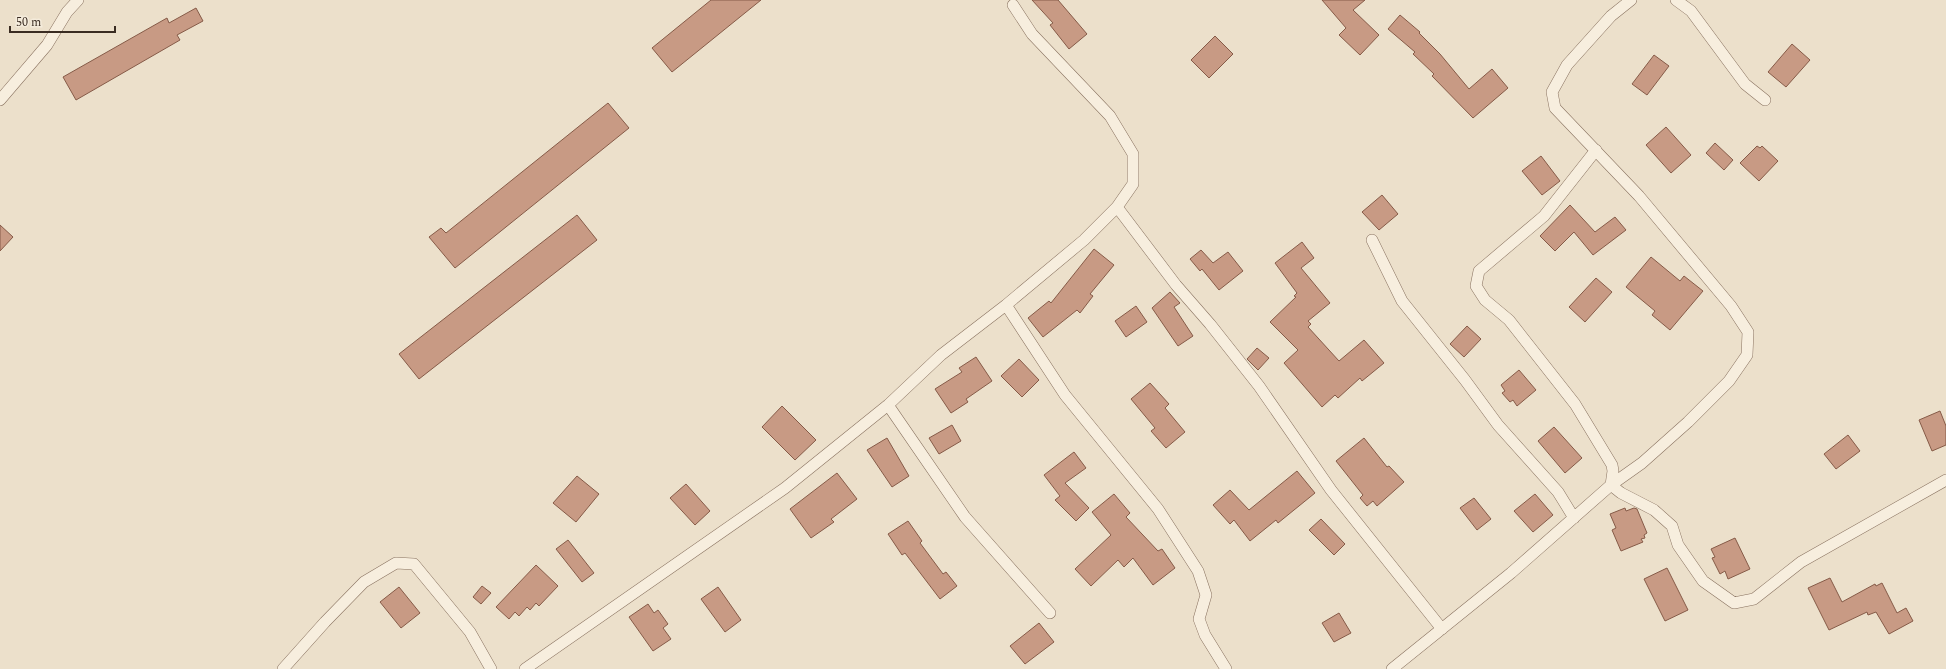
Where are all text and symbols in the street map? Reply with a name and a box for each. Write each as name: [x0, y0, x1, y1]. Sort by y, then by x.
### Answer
scale bar: [10, 8, 115, 34]
text: 50 m: [16, 13, 41, 32]

